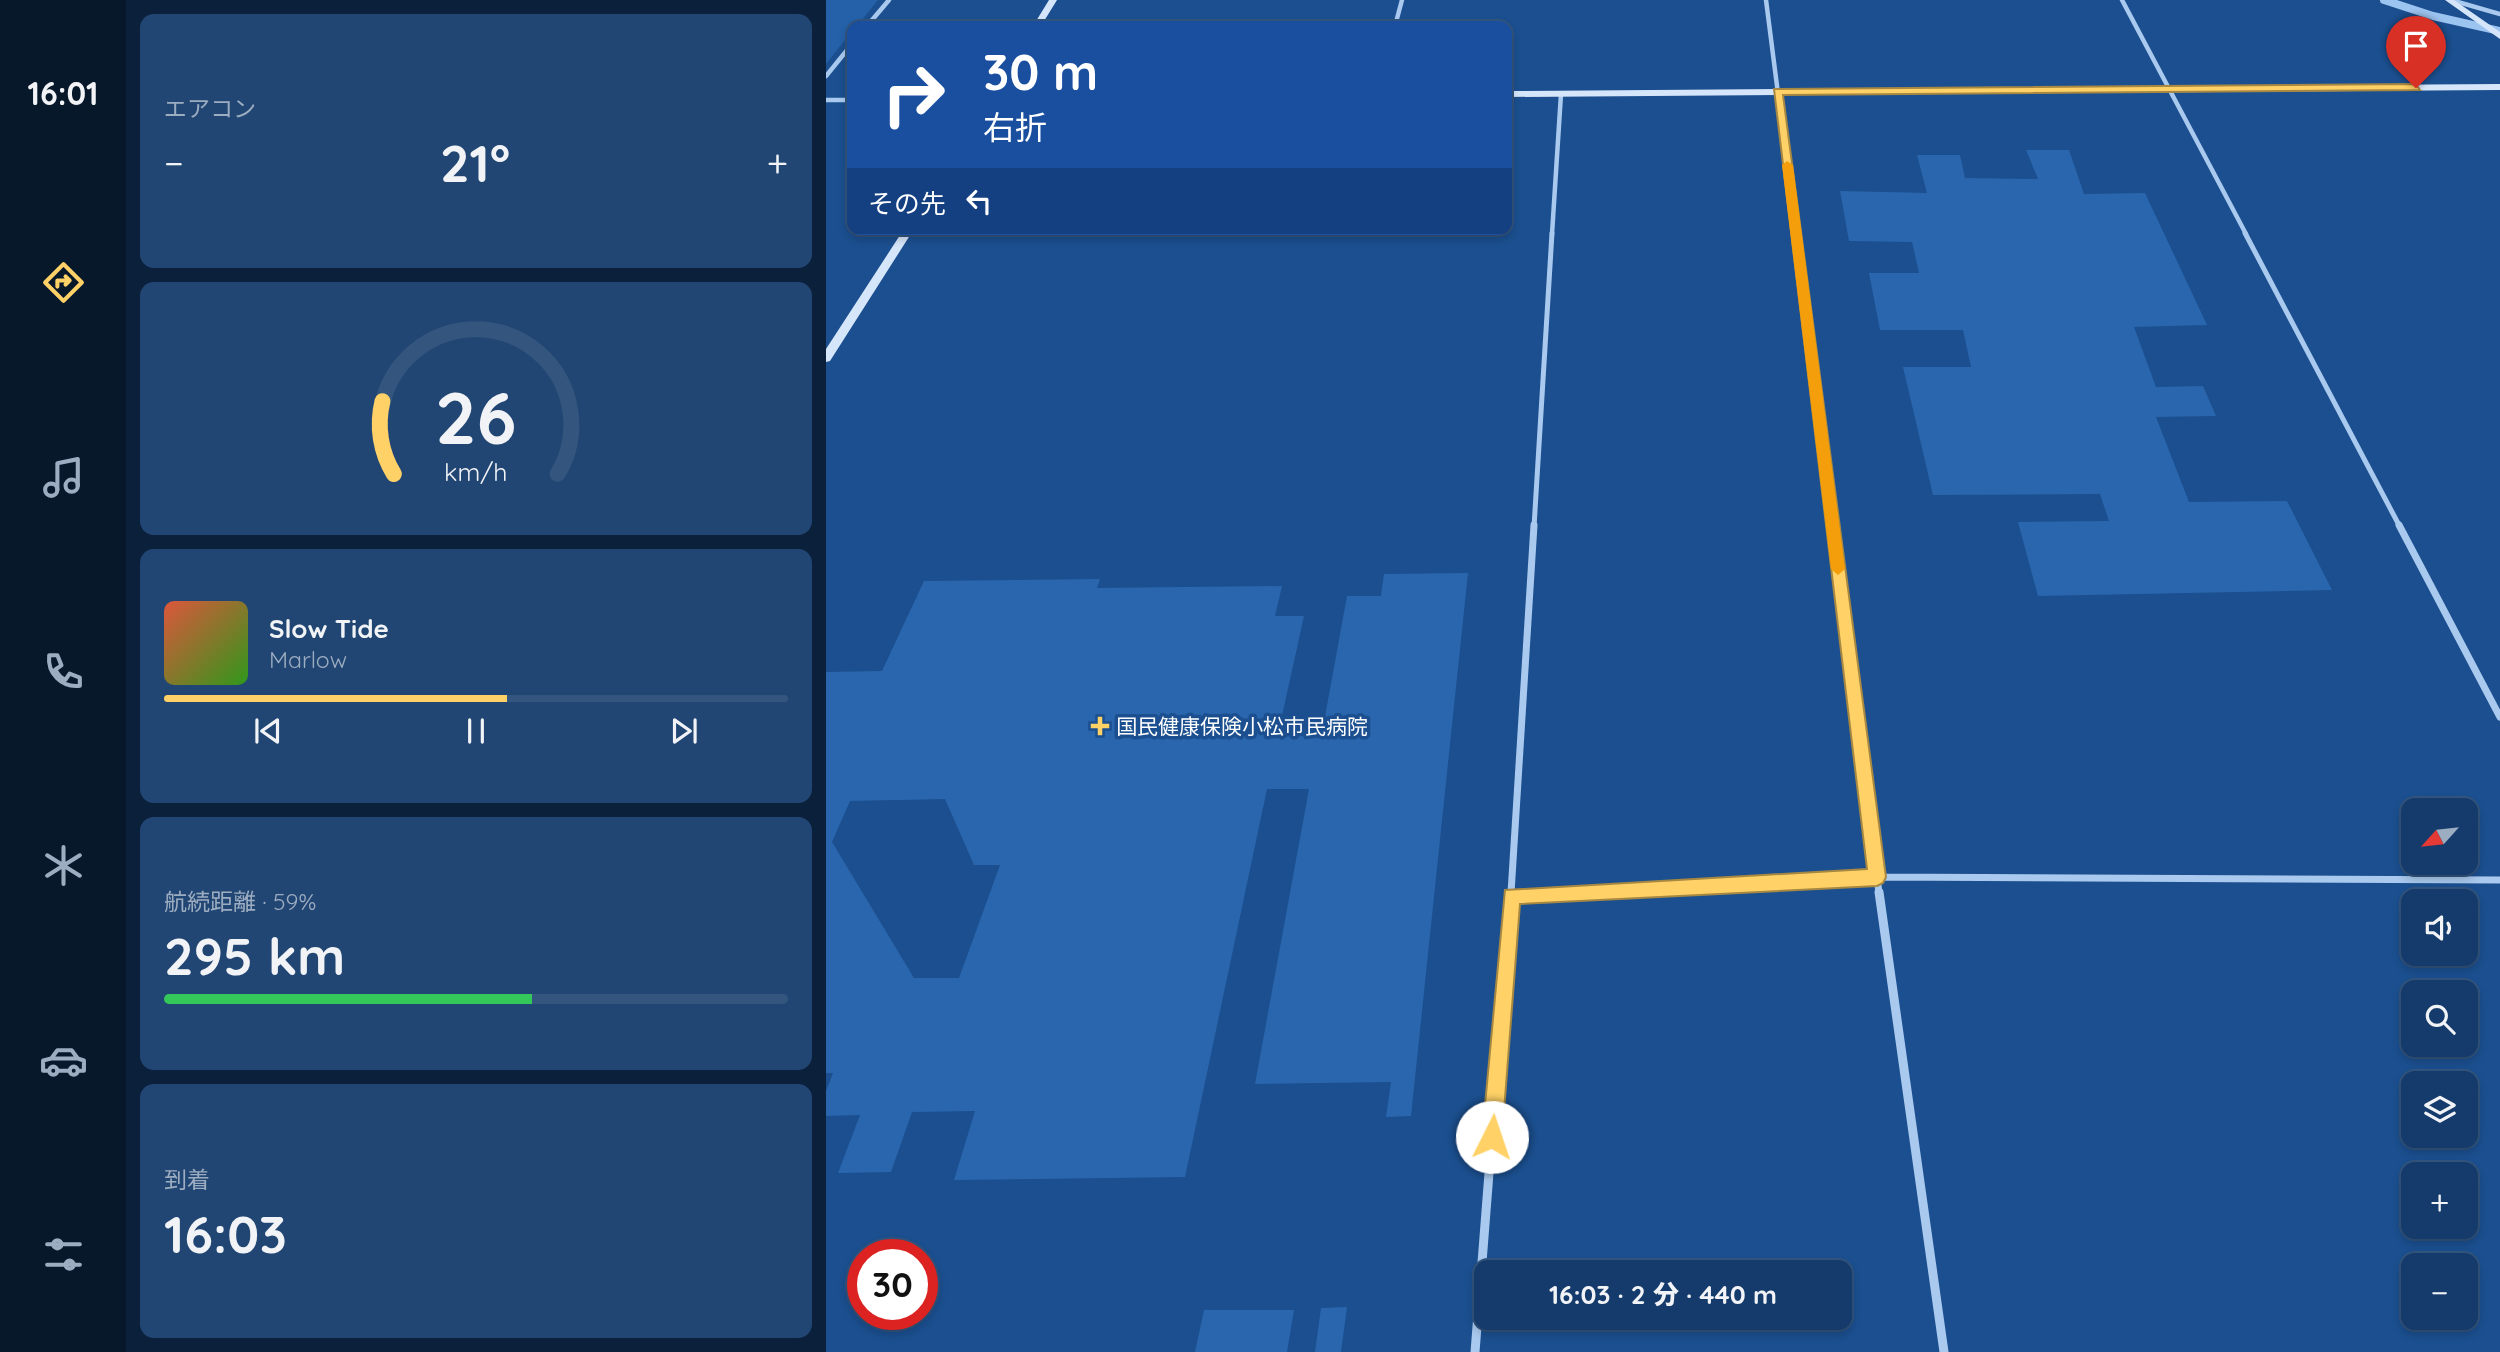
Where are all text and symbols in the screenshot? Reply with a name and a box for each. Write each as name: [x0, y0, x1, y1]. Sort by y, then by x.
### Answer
pin: [2386, 16, 2446, 88]
icon: arrive: [2397, 27, 2435, 65]
text: 30 m: [983, 41, 1098, 102]
icon: right: [868, 49, 959, 140]
text: 16:01: [28, 73, 98, 113]
text: エアコン: [164, 94, 256, 123]
text: 右折: [983, 107, 1047, 147]
text: 21°: [440, 130, 510, 195]
text: −: [164, 139, 184, 187]
text: +: [767, 139, 788, 187]
icon: left: [960, 182, 998, 220]
text: その先: [868, 187, 946, 220]
icon: directions: [39, 258, 88, 307]
text: 26: [435, 372, 517, 463]
icon: music: [39, 453, 88, 502]
text: km/h: [444, 456, 508, 487]
text: Slow Tide: [269, 612, 389, 645]
text: Marlow: [269, 645, 347, 674]
icon: phone: [39, 647, 88, 696]
icon: previous: [249, 712, 287, 750]
icon: pause: [457, 712, 495, 750]
icon: next: [665, 712, 703, 750]
place label: 国民健康保険小松市民病院: [1116, 713, 1368, 739]
marker: 国民健康保険小松市民病院: [1090, 716, 1110, 736]
north arrow: [2401, 798, 2478, 875]
map controls: [2401, 798, 2478, 1330]
icon: climate: [39, 841, 88, 890]
text: 航続距離 · 59%: [164, 887, 316, 916]
button: sound: [2401, 889, 2478, 966]
text: 295 km: [164, 923, 345, 988]
button: search: [2401, 980, 2478, 1057]
icon: car: [39, 1036, 88, 1085]
button: layers: [2401, 1071, 2478, 1148]
position arrow: [1455, 1100, 1529, 1174]
button: +: [2401, 1162, 2478, 1239]
text: 到着: [164, 1165, 210, 1194]
text: 16:03: [164, 1201, 287, 1266]
icon: filters: [39, 1230, 88, 1279]
speed limit sign: 30: [847, 1239, 938, 1330]
button: −: [2401, 1253, 2478, 1330]
text: 16:03 · 2 分 · 440 m: [1549, 1278, 1777, 1311]

